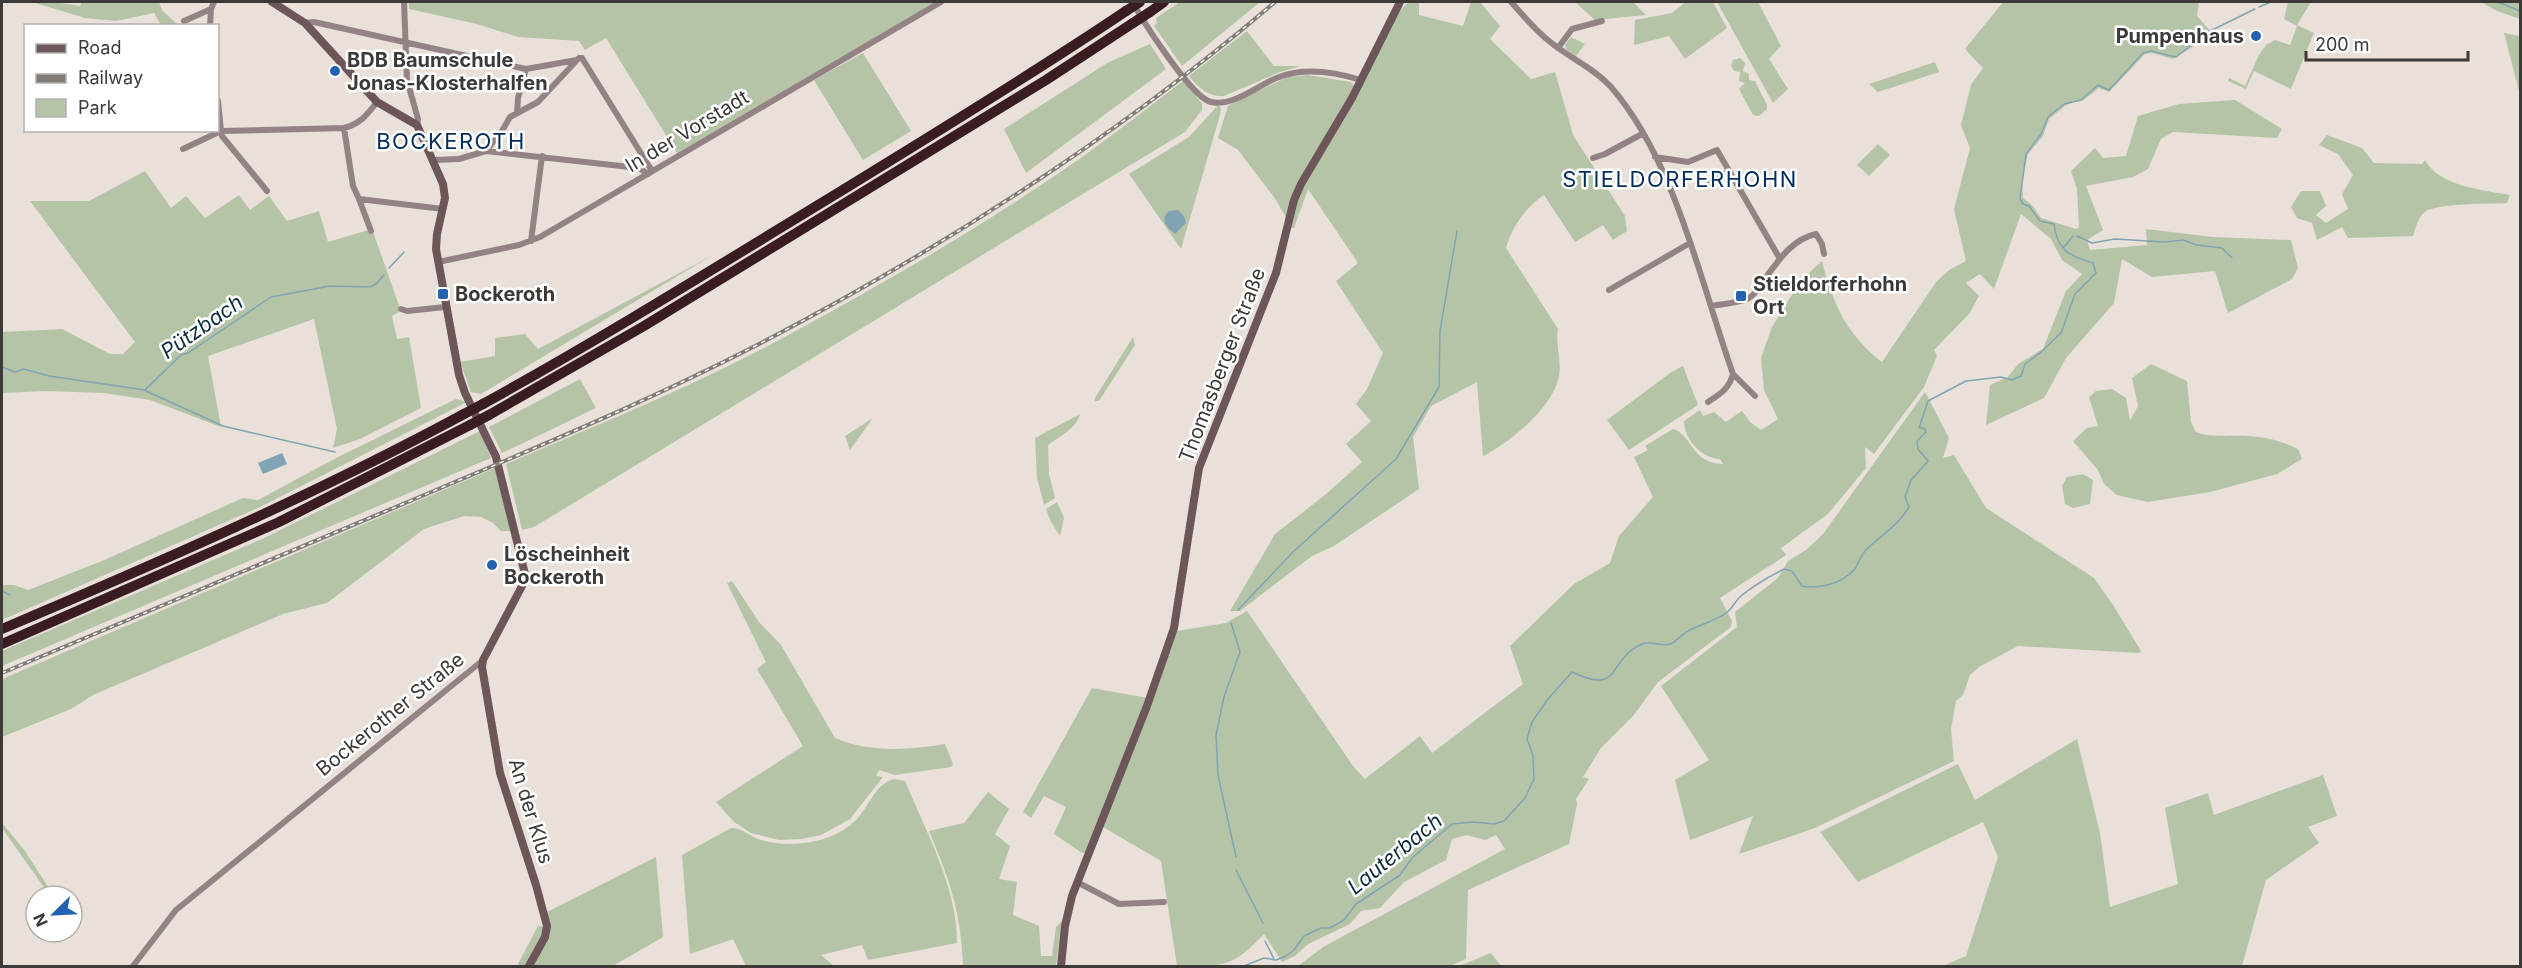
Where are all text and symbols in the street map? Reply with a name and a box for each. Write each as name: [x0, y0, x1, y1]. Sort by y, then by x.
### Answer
legend: [24, 24, 219, 132]
place label: Pumpenhaus: [2116, 24, 2244, 48]
scale bar: [2306, 24, 2468, 62]
marker: Pumpenhaus: [2249, 29, 2263, 43]
text: 200 m: [2315, 34, 2370, 55]
text: Road: [78, 37, 121, 58]
place label: BDB Baumschule Jonas-Klosterhalfen: [347, 48, 548, 95]
marker: BDB Baumschule Jonas-Klosterhalfen: [328, 64, 342, 78]
text: Railway: [78, 67, 143, 88]
street label: In der Vorstadt: [621, 85, 753, 177]
text: Park: [78, 97, 117, 118]
district label: BOCKEROTH: [376, 128, 526, 154]
district label: STIELDORFERHOHN: [1562, 166, 1798, 192]
street label: Thomasberger Straße: [1174, 264, 1270, 466]
place label: Stieldorferhohn Ort: [1753, 272, 1907, 319]
place label: Bockeroth: [455, 282, 555, 306]
marker: Bockeroth: [436, 287, 450, 301]
water label: Pützbach: [156, 289, 248, 364]
marker: Stieldorferhohn Ort: [1734, 289, 1748, 303]
place label: Löscheinheit Bockeroth: [504, 542, 630, 589]
marker: Löscheinheit Bockeroth: [485, 558, 499, 572]
street label: Bockerother Straße: [311, 647, 469, 781]
street label: An der Klus: [504, 755, 558, 867]
water label: Lauterbach: [1342, 808, 1447, 899]
north arrow: [24, 884, 84, 944]
text: N: [29, 910, 52, 930]

